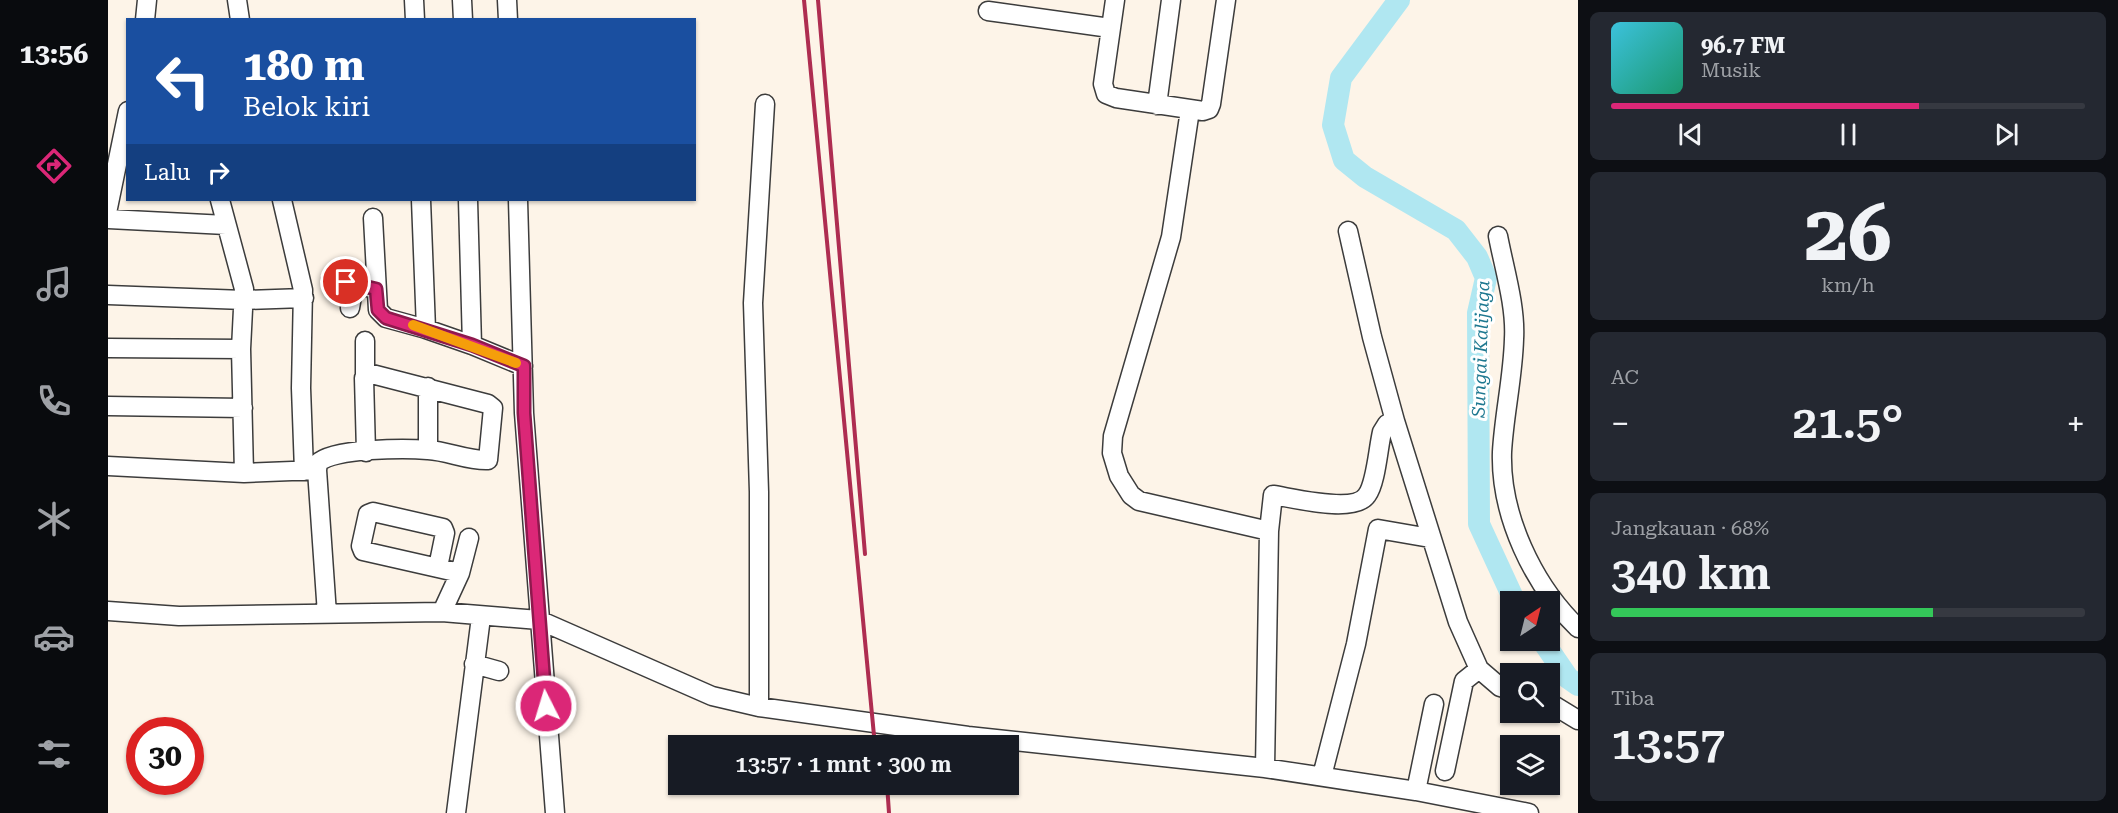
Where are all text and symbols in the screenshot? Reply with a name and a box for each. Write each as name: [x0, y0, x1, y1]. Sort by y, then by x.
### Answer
text: 96.7 FM: [1701, 33, 1785, 58]
text: 13:56: [20, 38, 88, 70]
text: 180 m: [243, 41, 365, 90]
icon: left: [144, 42, 222, 120]
text: Musik: [1701, 58, 1761, 82]
text: Belok kiri: [243, 91, 370, 123]
icon: previous: [1674, 118, 1707, 151]
icon: pause: [1832, 118, 1865, 151]
icon: next: [1990, 118, 2023, 151]
icon: directions: [33, 145, 75, 187]
icon: right: [202, 156, 235, 189]
text: Lalu: [144, 160, 190, 185]
text: 26: [1804, 188, 1892, 279]
pin: [320, 256, 371, 307]
icon: music: [33, 263, 75, 305]
icon: arrive: [329, 265, 362, 298]
text: km/h: [1821, 273, 1875, 297]
water label: Sungai Kalijaga: [1468, 280, 1493, 419]
text: AC: [1611, 365, 1639, 389]
icon: phone: [33, 380, 75, 422]
text: 21.5°: [1792, 396, 1904, 449]
text: −: [1611, 404, 1629, 443]
text: +: [2067, 404, 2085, 443]
icon: climate: [33, 498, 75, 540]
text: Jangkauan · 68%: [1611, 516, 1769, 540]
text: 340 km: [1611, 547, 1771, 600]
north arrow: [1500, 591, 1560, 651]
map controls: [1500, 591, 1560, 795]
icon: car: [33, 616, 75, 658]
button: search: [1500, 663, 1560, 723]
position arrow: [514, 674, 578, 738]
text: Tiba: [1611, 686, 1654, 710]
speed limit sign: 30: [126, 717, 204, 795]
text: 13:57: [1611, 717, 1725, 770]
icon: filters: [33, 733, 75, 775]
button: layers: [1500, 735, 1560, 795]
text: 13:57 · 1 mnt · 300 m: [735, 752, 952, 777]

